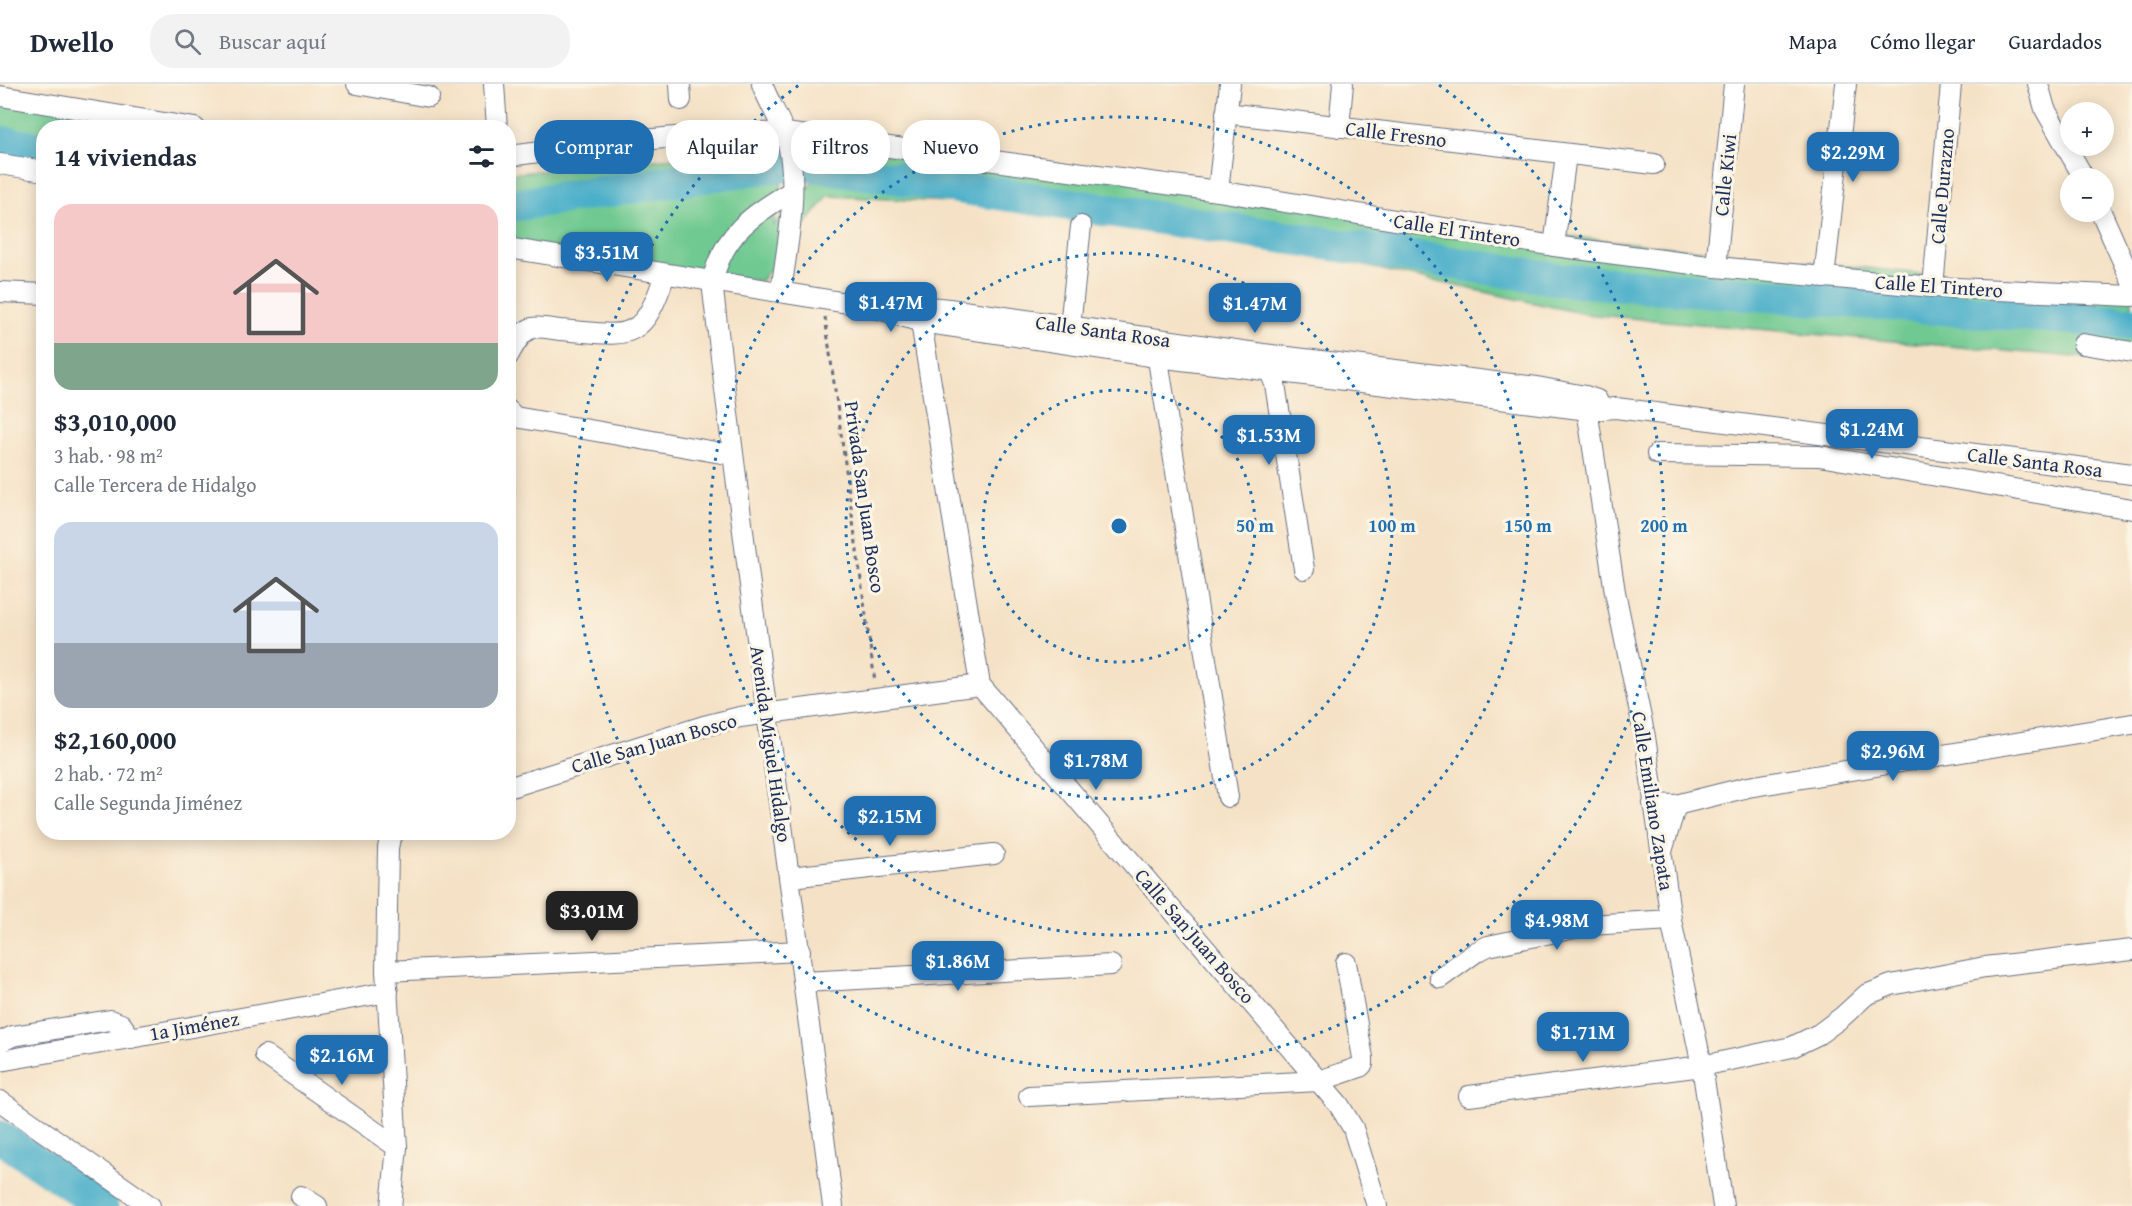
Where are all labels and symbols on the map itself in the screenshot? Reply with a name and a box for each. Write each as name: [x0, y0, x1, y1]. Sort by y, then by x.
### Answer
street label: Calle Fresno: [1344, 113, 1448, 154]
street label: Calle Durazno: [1922, 127, 1961, 245]
street label: Calle Kiwi: [1706, 132, 1743, 218]
pin: $2.29M: [1804, 132, 1902, 183]
street label: Calle El Tintero: [1392, 205, 1523, 254]
pin: $3.51M: [558, 232, 656, 283]
street label: Calle El Tintero: [1874, 267, 2004, 304]
pin: $1.47M: [842, 282, 940, 333]
pin: $1.47M: [1206, 283, 1304, 334]
street label: Calle Santa Rosa: [1034, 307, 1173, 354]
street label: Privada San Juan Bosco: [838, 399, 893, 595]
pin: $1.24M: [1823, 409, 1921, 460]
pin: $1.53M: [1220, 415, 1318, 466]
street label: Calle Santa Rosa: [1966, 439, 2105, 484]
text: 50 m: [1236, 512, 1275, 539]
text: 100 m: [1368, 512, 1416, 539]
text: 150 m: [1504, 512, 1552, 539]
text: 200 m: [1640, 512, 1688, 539]
centre of rings: [1109, 516, 1129, 536]
street label: Avenida Miguel Hidalgo: [743, 644, 800, 844]
street label: Calle San Juan Bosco: [568, 705, 740, 780]
street label: Calle Emiliano Zapata: [1625, 709, 1682, 893]
pin: $2.96M: [1844, 731, 1942, 782]
pin: $1.78M: [1047, 740, 1145, 791]
pin: $2.15M: [841, 796, 939, 847]
street label: Calle San Juan Bosco: [1128, 862, 1262, 1010]
pin: $3.01M: [543, 891, 641, 942]
pin: $4.98M: [1508, 900, 1606, 951]
pin: $1.86M: [909, 941, 1007, 992]
street label: 1a Jiménez: [147, 1003, 241, 1048]
pin: $1.71M: [1534, 1012, 1632, 1063]
pin: $2.16M: [293, 1035, 391, 1086]

